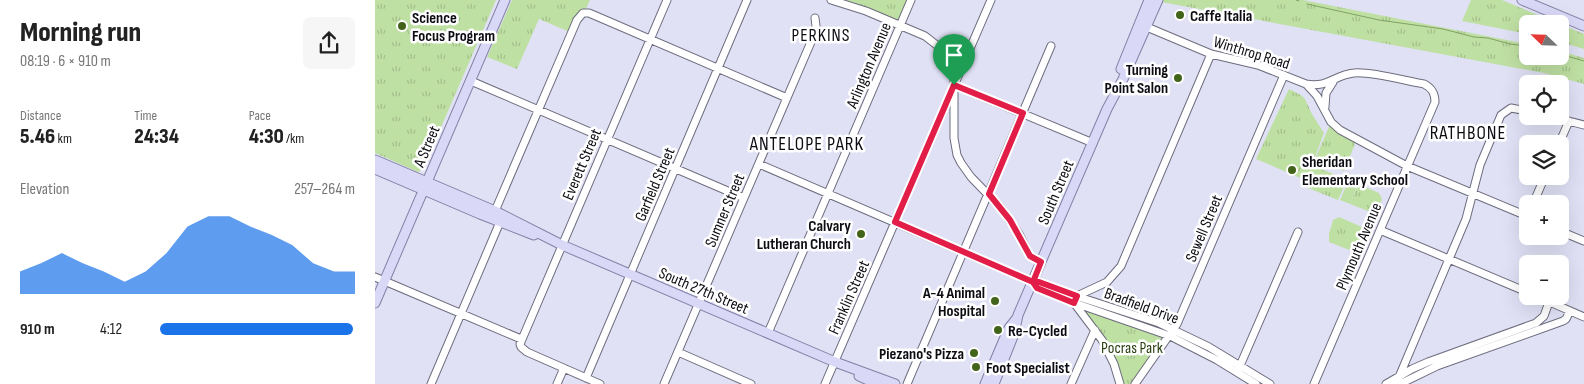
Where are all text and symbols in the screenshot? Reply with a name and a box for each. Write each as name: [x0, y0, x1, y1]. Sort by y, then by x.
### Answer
place label: Caffe Italia: [1190, 7, 1252, 26]
place label: Science Focus Program: [412, 9, 495, 46]
marker: Caffe Italia: [1174, 9, 1186, 21]
north arrow: [1519, 15, 1569, 65]
map controls: [1519, 15, 1569, 305]
text: Morning run: [20, 16, 141, 49]
button: share: [303, 17, 355, 69]
marker: Science Focus Program: [396, 20, 408, 32]
street label: Arlington Avenue: [842, 20, 896, 112]
district label: PERKINS: [792, 25, 850, 46]
street label: Winthrop Road: [1211, 33, 1292, 74]
pin: [933, 34, 975, 85]
icon: arrive: [940, 41, 968, 69]
text: 08:19 · 6 × 910 m: [20, 52, 111, 71]
place label: Turning Point Salon: [1104, 61, 1168, 98]
marker: Turning Point Salon: [1172, 72, 1184, 84]
button: locate: [1519, 75, 1569, 125]
text: Distance: [20, 107, 61, 124]
text: Time: [134, 107, 157, 124]
text: Pace: [249, 107, 271, 124]
district label: RATHBONE: [1430, 122, 1506, 145]
street label: A Street: [410, 123, 445, 171]
text: 5.46: [20, 124, 55, 149]
text: 24:34: [134, 124, 179, 149]
text: 4:30: [249, 124, 284, 149]
street label: Everett Street: [559, 126, 606, 203]
text: km: [55, 130, 72, 147]
text: /km: [284, 130, 304, 147]
district label: ANTELOPE PARK: [749, 133, 864, 156]
button: layers: [1519, 135, 1569, 185]
street label: Garfield Street: [631, 145, 679, 224]
place label: Sheridan Elementary School: [1302, 153, 1408, 190]
street label: South Street: [1034, 157, 1078, 228]
marker: Sheridan Elementary School: [1286, 164, 1298, 176]
street label: Sumner Street: [701, 171, 749, 250]
text: Elevation: [20, 180, 69, 199]
text: 257–264 m: [294, 180, 355, 199]
street label: Sewell Street: [1182, 192, 1227, 265]
button: +: [1519, 195, 1569, 245]
street label: Plymouth Avenue: [1332, 200, 1386, 293]
place label: Calvary Lutheran Church: [757, 217, 851, 254]
marker: Calvary Lutheran Church: [855, 228, 867, 240]
button: −: [1519, 255, 1569, 305]
street label: Franklin Street: [825, 258, 874, 338]
street label: South 27th Street: [656, 264, 751, 319]
place label: A-4 Animal Hospital: [922, 284, 985, 321]
street label: Bradfield Drive: [1102, 284, 1181, 329]
marker: A-4 Animal Hospital: [989, 295, 1001, 307]
text: 910 m: [20, 320, 55, 339]
text: 4:12: [100, 320, 122, 339]
place label: Re-Cycled: [1008, 322, 1067, 341]
marker: Re-Cycled: [992, 324, 1004, 336]
park label: Pocras Park: [1101, 339, 1163, 358]
place label: Piezano's Pizza: [879, 345, 964, 364]
marker: Piezano's Pizza: [968, 347, 980, 359]
place label: Foot Specialist: [986, 359, 1070, 378]
marker: Foot Specialist: [970, 361, 982, 373]

